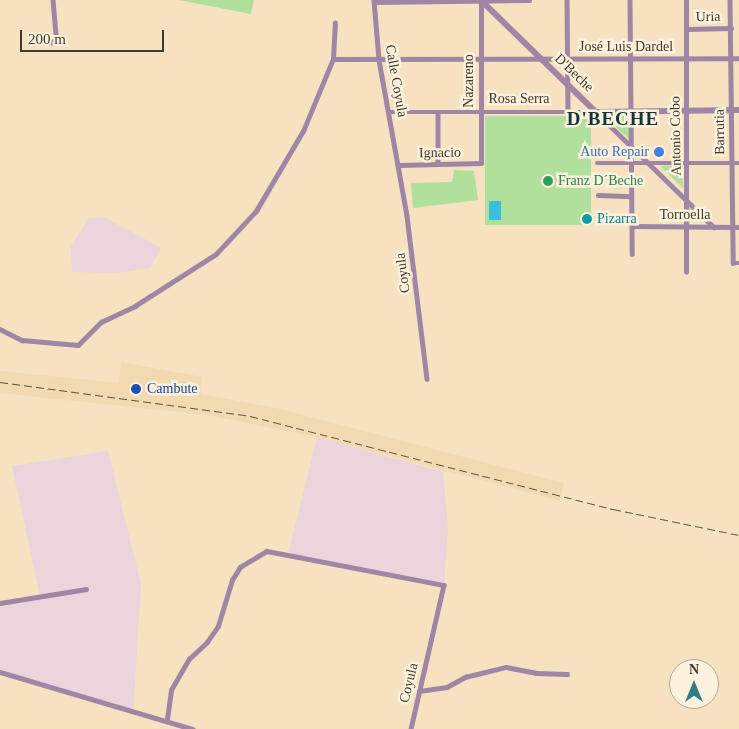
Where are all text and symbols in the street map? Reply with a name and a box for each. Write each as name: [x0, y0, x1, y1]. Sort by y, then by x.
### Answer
street label: Uria: [695, 8, 721, 26]
scale bar: [22, 20, 166, 52]
text: 200 m: [28, 31, 66, 47]
street label: José Luis Dardel: [579, 39, 673, 55]
street label: Calle Coyula: [381, 43, 411, 119]
street label: D'Beche: [551, 50, 597, 96]
street label: Nazareno: [461, 54, 477, 108]
street label: Rosa Serra: [488, 91, 550, 107]
street label: Antonio Cobo: [667, 96, 685, 176]
district label: D'BECHE: [566, 108, 660, 130]
street label: Barrutia: [711, 109, 729, 155]
street label: Ignacio: [419, 144, 461, 162]
place label: Auto Repair: [580, 144, 649, 160]
marker: Auto Repair: [653, 146, 665, 158]
place label: Franz D´Beche: [558, 173, 643, 189]
marker: Franz D´Beche: [542, 175, 554, 187]
street label: Torroella: [659, 207, 711, 223]
place label: Pizarra: [597, 211, 637, 227]
marker: Pizarra: [581, 213, 593, 225]
street label: Coyula: [392, 252, 414, 294]
place label: Cambute: [147, 381, 198, 397]
marker: Cambute: [129, 382, 143, 396]
north arrow: [669, 659, 719, 709]
street label: Coyula: [396, 661, 422, 705]
text: N: [689, 662, 699, 677]

